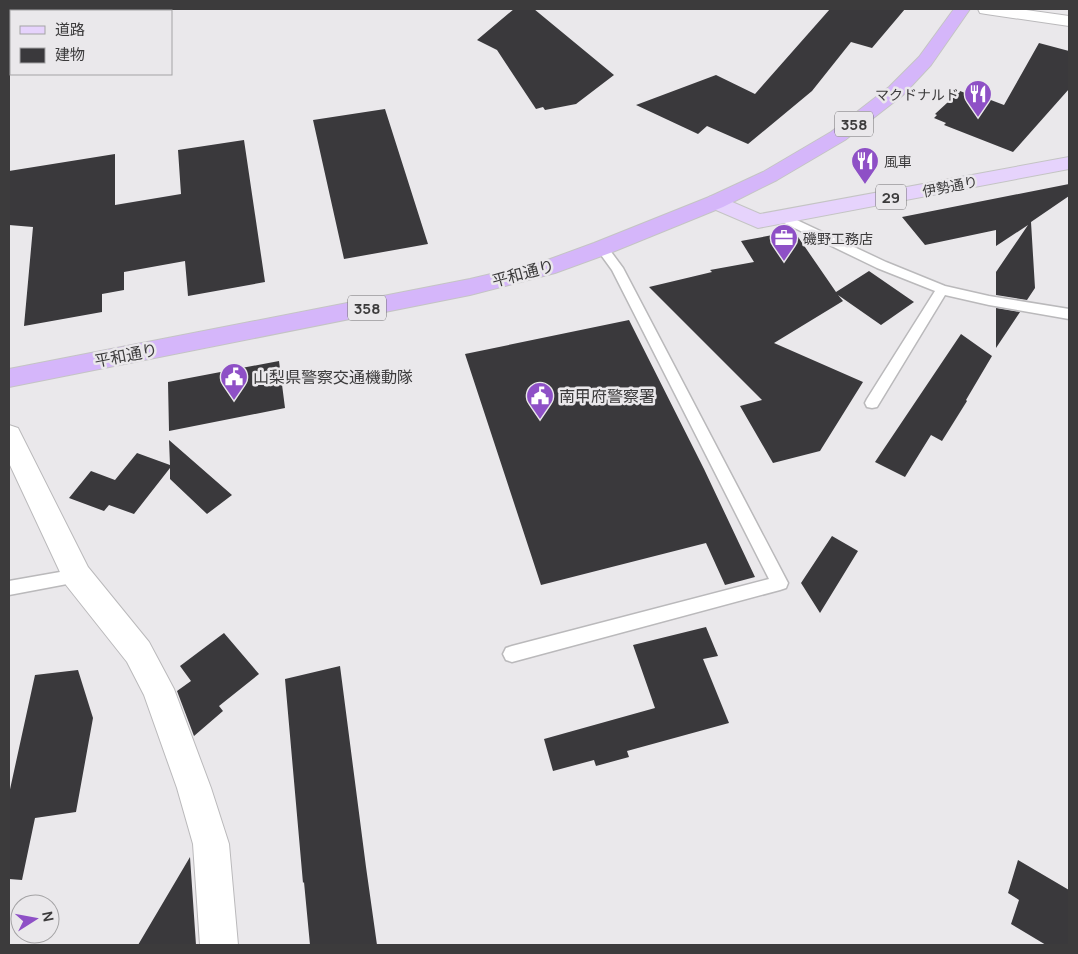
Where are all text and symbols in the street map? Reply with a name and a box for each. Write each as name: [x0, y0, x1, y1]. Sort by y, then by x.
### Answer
legend: [10, 10, 172, 75]
text: 道路: [55, 19, 85, 40]
text: 建物: [55, 44, 85, 65]
restaurant icon: マクドナルド: [963, 79, 993, 118]
place label: マクドナルド: [875, 85, 959, 104]
road number: 358: [835, 112, 873, 136]
restaurant icon: 風車: [850, 146, 880, 185]
place label: 風車: [884, 152, 912, 171]
street label: 伊勢通り: [921, 171, 979, 201]
road number: 29: [876, 184, 906, 210]
office icon: 磯野工務店: [769, 223, 799, 262]
place label: 磯野工務店: [803, 229, 873, 248]
street label: 平和通り: [489, 254, 557, 292]
road number: 358: [348, 296, 386, 320]
street label: 平和通り: [92, 338, 160, 372]
public building icon: 山梨県警察交通機動隊: [219, 362, 249, 401]
place label: 山梨県警察交通機動隊: [253, 366, 413, 388]
public building icon: 南甲府警察署: [525, 381, 555, 420]
place label: 南甲府警察署: [559, 385, 655, 407]
north arrow: [10, 894, 60, 944]
text: N: [38, 910, 59, 923]

